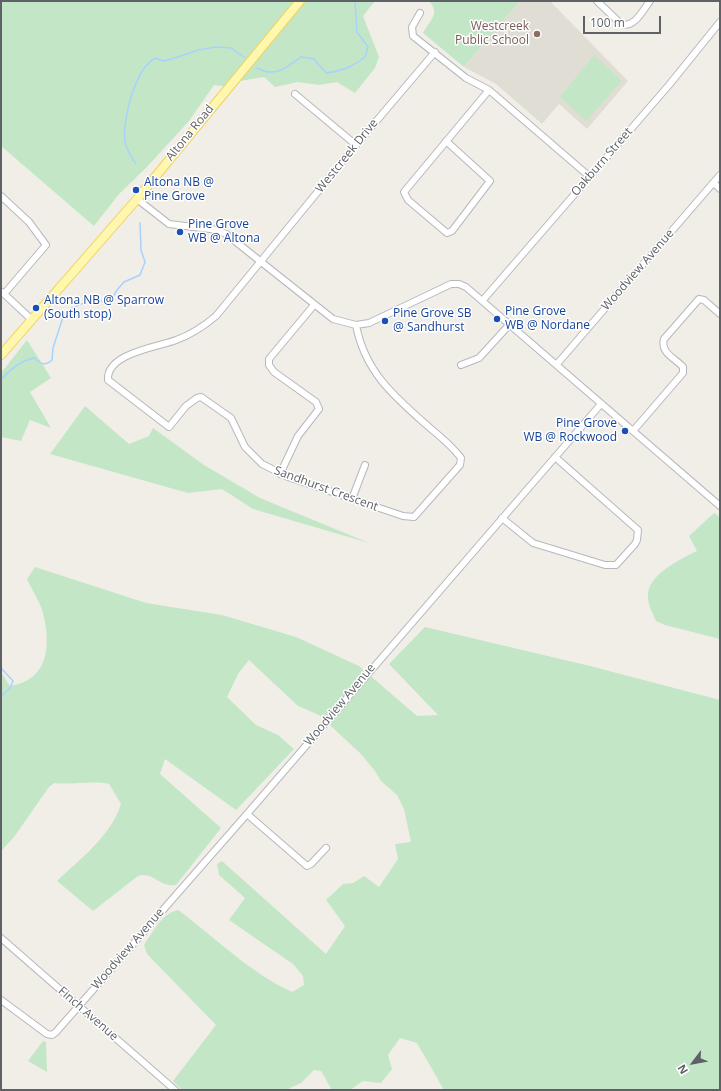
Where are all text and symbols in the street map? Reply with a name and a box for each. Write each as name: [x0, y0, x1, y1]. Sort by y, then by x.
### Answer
scale bar: [585, 8, 663, 34]
text: 100 m: [590, 14, 625, 31]
place label: Westcreek Public School: [455, 20, 529, 48]
marker: Westcreek Public School: [532, 29, 542, 39]
street label: Altona Road: [163, 102, 217, 164]
street label: Westcreek Drive: [313, 116, 381, 196]
street label: Oakburn Street: [568, 125, 636, 199]
place label: Altona NB @ Pine Grove: [144, 176, 214, 204]
marker: Altona NB @ Pine Grove: [131, 185, 141, 195]
place label: Pine Grove WB @ Altona: [188, 218, 260, 246]
street label: Woodview Avenue: [599, 226, 677, 314]
marker: Pine Grove WB @ Altona: [175, 227, 185, 237]
place label: Altona NB @ Sparrow (South stop): [44, 294, 164, 322]
marker: Altona NB @ Sparrow (South stop): [31, 303, 41, 313]
place label: Pine Grove WB @ Nordane: [505, 305, 590, 333]
place label: Pine Grove SB @ Sandhurst: [393, 307, 471, 335]
marker: Pine Grove WB @ Nordane: [492, 314, 502, 324]
marker: Pine Grove SB @ Sandhurst: [380, 316, 390, 326]
place label: Pine Grove WB @ Rockwood: [523, 417, 617, 445]
marker: Pine Grove WB @ Rockwood: [620, 426, 630, 436]
street label: Sandhurst Crescent: [272, 463, 380, 515]
street label: Woodview Avenue: [301, 661, 379, 749]
street label: Woodview Avenue: [89, 905, 167, 993]
street label: Finch Avenue: [55, 984, 121, 1044]
north arrow: [673, 1043, 713, 1083]
text: N: [674, 1062, 691, 1077]

